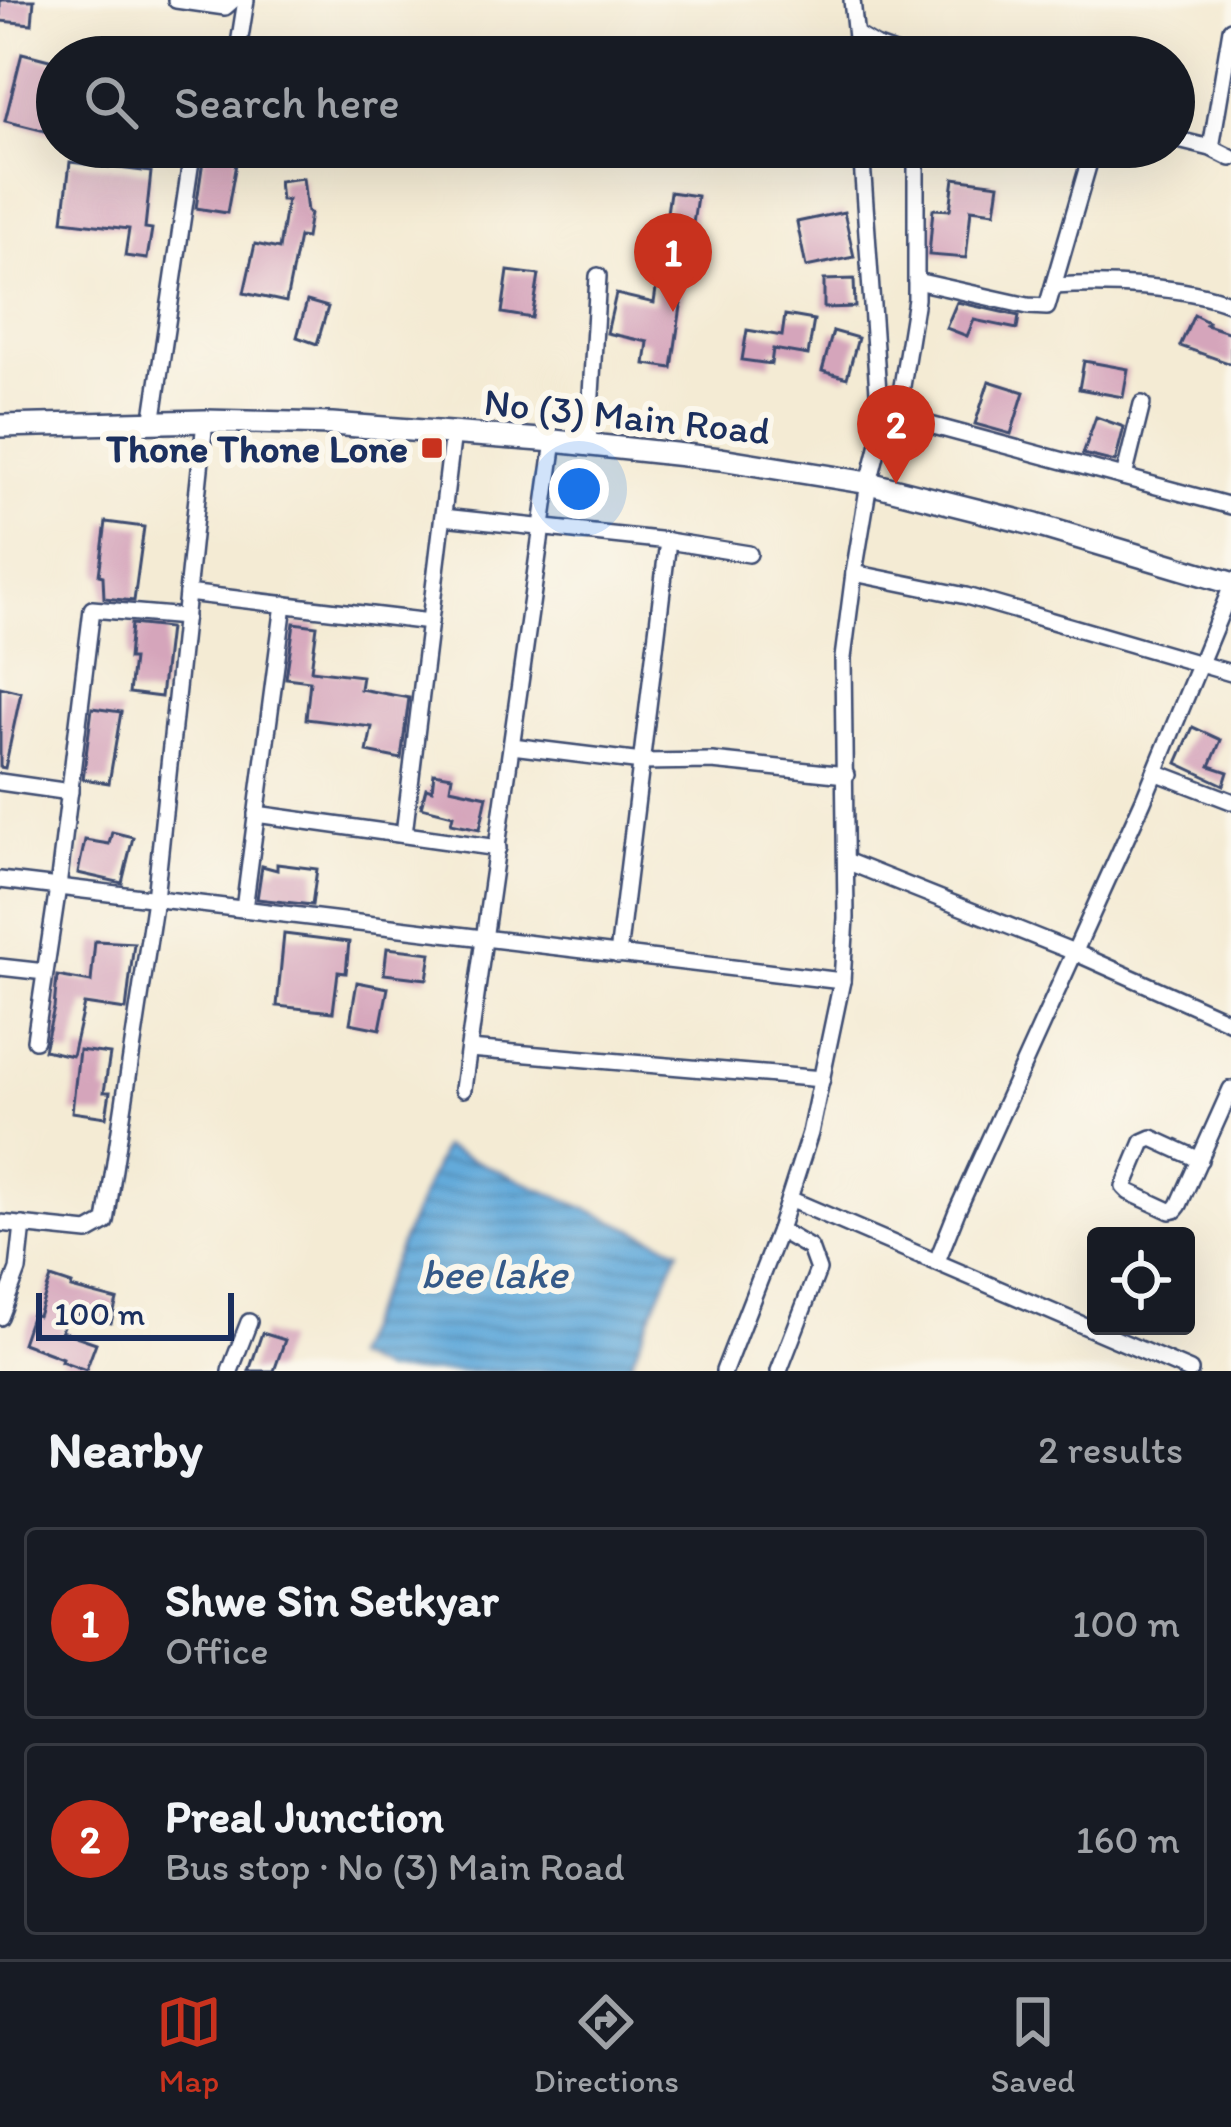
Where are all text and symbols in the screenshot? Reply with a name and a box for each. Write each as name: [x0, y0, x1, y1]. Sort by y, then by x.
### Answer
search box: [36, 36, 1195, 168]
icon: search: [78, 69, 144, 135]
text: Search here: [174, 75, 400, 129]
pin: 1: [634, 213, 712, 312]
street label: No (3) Main Road: [482, 378, 773, 454]
pin: 2: [857, 385, 935, 484]
place label: Thone Thone Lone: [105, 425, 408, 472]
marker: Thone Thone Lone: [419, 435, 445, 461]
your location: [549, 459, 609, 519]
map controls: [1087, 1227, 1195, 1335]
button: locate: [1087, 1227, 1195, 1335]
water label: bee lake: [421, 1248, 569, 1299]
scale bar: [36, 1287, 234, 1340]
text: 100 m: [54, 1294, 145, 1333]
text: Nearby: [48, 1419, 203, 1480]
text: 2 results: [1038, 1426, 1183, 1473]
text: Shwe Sin Setkyar: [165, 1573, 499, 1627]
text: 1: [81, 1600, 99, 1647]
text: 100 m: [1072, 1600, 1180, 1647]
text: Office: [165, 1627, 269, 1674]
text: Preal Junction: [165, 1789, 444, 1843]
text: 2: [80, 1816, 100, 1863]
text: 160 m: [1076, 1816, 1180, 1863]
text: Bus stop · No (3) Main Road: [165, 1843, 625, 1890]
tab: Map: [156, 1989, 222, 2100]
tab: Directions: [534, 1989, 679, 2100]
tab: Saved: [991, 1989, 1075, 2100]

